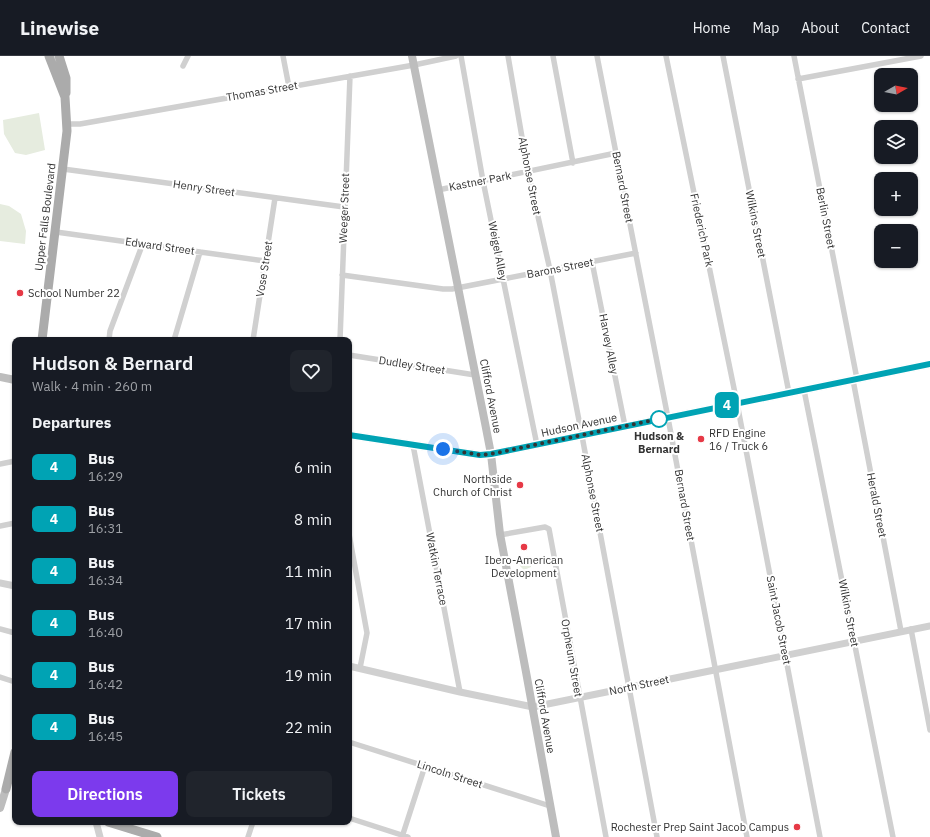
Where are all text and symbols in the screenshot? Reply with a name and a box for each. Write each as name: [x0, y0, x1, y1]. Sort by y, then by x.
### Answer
text: Linewise: [20, 16, 99, 40]
text: Home: [693, 19, 730, 37]
text: Map: [752, 19, 779, 37]
text: About: [801, 19, 839, 37]
text: Contact: [861, 19, 910, 37]
north arrow: [874, 68, 918, 112]
map controls: [874, 68, 918, 268]
street label: Thomas Street: [225, 78, 299, 104]
button: layers: [874, 120, 918, 164]
street label: Alphonse Street: [516, 136, 544, 216]
street label: Bernard Street: [609, 150, 637, 224]
street label: Upper Falls Boulevard: [31, 162, 59, 272]
street label: Kastner Park: [448, 168, 512, 194]
street label: Weeger Street: [336, 172, 352, 243]
button: +: [874, 172, 918, 216]
street label: Henry Street: [172, 177, 236, 199]
street label: Berlin Street: [813, 186, 839, 250]
street label: Wilkins Street: [743, 189, 769, 259]
street label: Friederich Park: [687, 192, 717, 268]
street label: Weigel Alley: [485, 220, 511, 282]
button: −: [874, 224, 918, 268]
street label: Edward Street: [124, 234, 196, 258]
street label: Vose Street: [253, 240, 275, 298]
street label: Barons Street: [525, 255, 595, 281]
place label: School Number 22: [28, 286, 120, 300]
marker: School Number 22: [15, 288, 25, 298]
street label: Harvey Alley: [596, 312, 622, 376]
button: heart: [290, 350, 332, 392]
text: Hudson & Bernard: [32, 351, 193, 375]
street label: Dudley Street: [378, 353, 446, 377]
street label: Clifford Avenue: [477, 358, 505, 434]
text: Walk · 4 min · 260 m: [32, 378, 152, 395]
line badge: 4: [714, 392, 740, 418]
text: 4: [723, 396, 731, 414]
street label: Hudson Avenue: [540, 410, 618, 440]
marker: Hudson & Bernard: [650, 410, 668, 428]
text: Departures: [32, 413, 111, 432]
place label: RFD Engine 16 / Truck 6: [709, 426, 768, 453]
place label: Hudson & Bernard: [634, 429, 684, 456]
marker: RFD Engine 16 / Truck 6: [696, 434, 706, 444]
your location: [433, 439, 453, 459]
text: Bus: [88, 449, 115, 468]
street label: Alphonse Street: [579, 453, 607, 533]
text: 4: [50, 458, 58, 476]
text: 6 min: [294, 458, 332, 477]
text: 16:29: [88, 468, 123, 485]
street label: Bernard Street: [672, 468, 698, 542]
street label: Herald Street: [864, 471, 890, 539]
place label: Northside Church of Christ: [433, 472, 512, 499]
marker: Northside Church of Christ: [515, 480, 525, 490]
text: Bus: [88, 501, 115, 520]
text: 4: [50, 510, 58, 528]
text: 8 min: [294, 510, 332, 529]
text: 16:31: [88, 520, 123, 537]
street label: Watkin Terrace: [423, 531, 451, 607]
marker: Ibero-American Development: [519, 542, 529, 552]
text: Bus: [88, 553, 115, 572]
place label: Ibero-American Development: [485, 553, 563, 580]
text: 4: [50, 562, 58, 580]
text: 11 min: [285, 562, 332, 581]
text: 16:34: [88, 572, 123, 589]
street label: Saint Jacob Street: [764, 574, 794, 666]
street label: Wilkins Street: [836, 578, 862, 648]
text: Bus: [88, 605, 115, 624]
text: 4: [50, 614, 58, 632]
text: 17 min: [285, 614, 332, 633]
street label: Orpheum Street: [558, 618, 586, 698]
text: 16:40: [88, 624, 123, 641]
text: Bus: [88, 657, 115, 676]
text: 4: [50, 666, 58, 684]
text: 19 min: [285, 666, 332, 685]
street label: North Street: [608, 672, 670, 698]
text: 16:42: [88, 676, 123, 693]
street label: Clifford Avenue: [532, 678, 558, 754]
text: Bus: [88, 709, 115, 728]
text: 4: [50, 718, 58, 736]
text: 22 min: [285, 718, 332, 737]
text: 16:45: [88, 728, 123, 745]
street label: Lincoln Street: [415, 757, 485, 791]
button: Directions: [32, 771, 178, 817]
button: Tickets: [186, 771, 332, 817]
place label: Rochester Prep Saint Jacob Campus: [611, 820, 789, 834]
marker: Rochester Prep Saint Jacob Campus: [792, 822, 802, 832]

